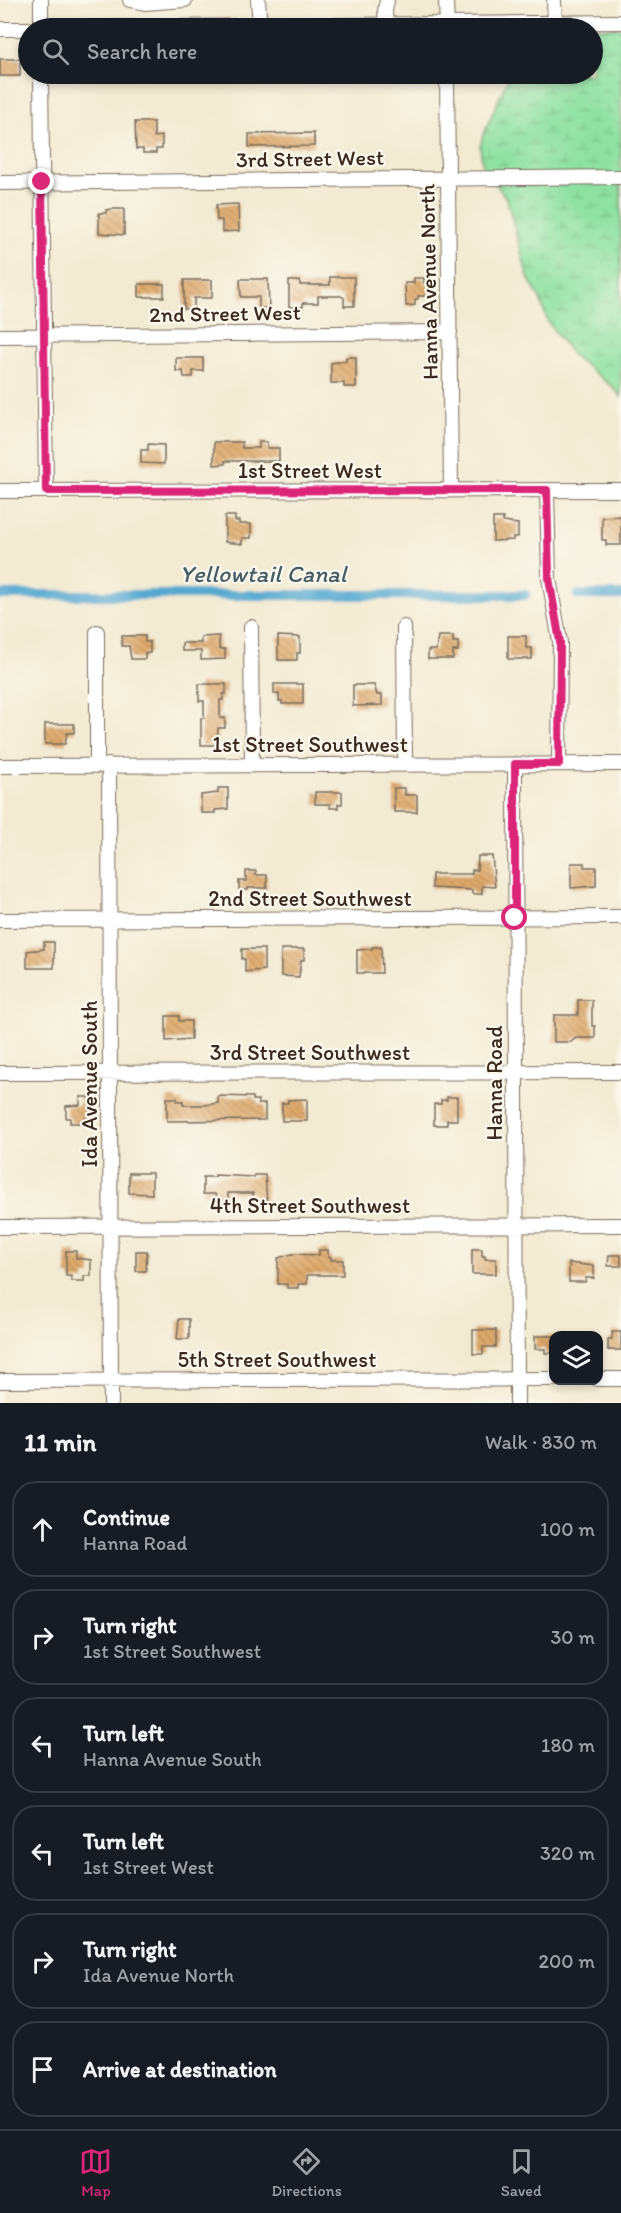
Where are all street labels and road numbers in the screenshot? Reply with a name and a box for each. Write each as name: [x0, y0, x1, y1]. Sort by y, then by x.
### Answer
street label: 3rd Street West: [236, 144, 384, 173]
street label: Hanna Avenue North: [413, 184, 444, 380]
street label: 2nd Street West: [149, 299, 301, 328]
street label: 1st Street West: [238, 457, 382, 484]
street label: 1st Street Southwest: [212, 731, 408, 758]
street label: 2nd Street Southwest: [208, 885, 412, 912]
street label: Ida Avenue South: [76, 1001, 103, 1167]
street label: Hanna Road: [481, 1026, 508, 1140]
street label: 3rd Street Southwest: [210, 1039, 410, 1066]
street label: 4th Street Southwest: [210, 1192, 410, 1219]
street label: 5th Street Southwest: [178, 1346, 376, 1373]

